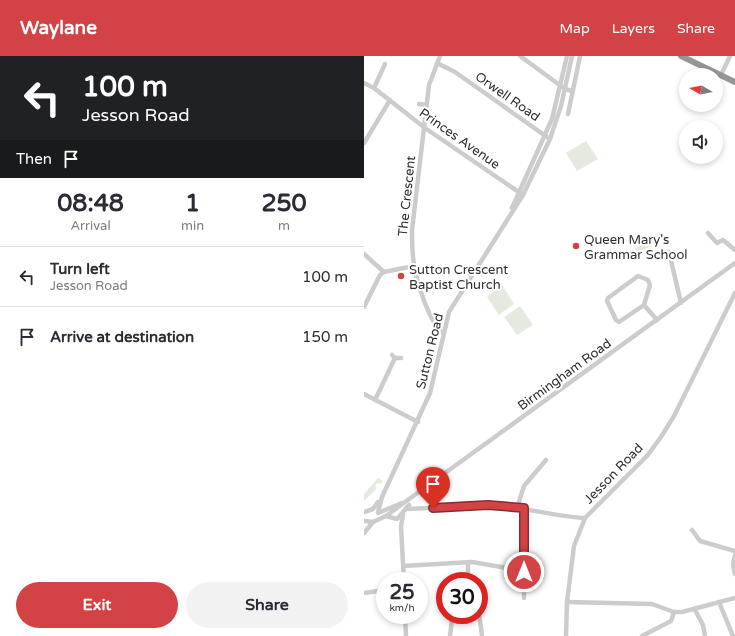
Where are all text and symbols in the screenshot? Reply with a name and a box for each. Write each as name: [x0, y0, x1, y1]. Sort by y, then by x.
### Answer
text: Waylane: [20, 17, 97, 39]
text: Map: [560, 20, 590, 37]
text: Layers: [612, 20, 655, 37]
text: Share: [677, 20, 715, 37]
north arrow: [679, 68, 723, 112]
map controls: [679, 68, 723, 164]
street label: Orwell Road: [472, 69, 543, 125]
text: 100 m: [82, 70, 168, 104]
icon: left: [16, 72, 68, 124]
text: Jesson Road: [82, 104, 190, 126]
street label: Princes Avenue: [416, 105, 503, 173]
button: sound: [679, 120, 723, 164]
icon: arrive: [60, 148, 82, 170]
text: Then: [16, 150, 52, 168]
street label: The Crescent: [395, 155, 419, 237]
text: 08:48: [57, 189, 124, 218]
text: 1: [185, 189, 200, 218]
text: 250: [261, 189, 307, 218]
text: Arrival: [70, 218, 111, 234]
text: min: [181, 218, 204, 234]
text: m: [278, 218, 290, 234]
place label: Queen Mary's Grammar School: [584, 232, 688, 263]
marker: Queen Mary's Grammar School: [571, 241, 581, 251]
text: Turn left: [50, 260, 110, 278]
place label: Sutton Crescent Baptist Church: [409, 262, 508, 293]
icon: left: [16, 266, 38, 288]
text: 100 m: [302, 268, 348, 286]
marker: Sutton Crescent Baptist Church: [396, 271, 406, 281]
text: Jesson Road: [50, 278, 128, 294]
street label: Sutton Road: [413, 312, 447, 391]
icon: arrive: [16, 326, 38, 348]
text: Arrive at destination: [50, 328, 194, 346]
text: 150 m: [302, 328, 348, 346]
street label: Birmingham Road: [515, 336, 614, 414]
street label: Jesson Road: [581, 440, 646, 507]
pin: [416, 467, 450, 508]
icon: arrive: [422, 473, 444, 495]
position arrow: [503, 551, 545, 593]
speed limit sign: 30: [436, 572, 488, 624]
text: 25: [389, 581, 415, 605]
button: Exit: [16, 582, 178, 628]
button: Share: [186, 582, 348, 628]
text: km/h: [389, 602, 415, 614]

